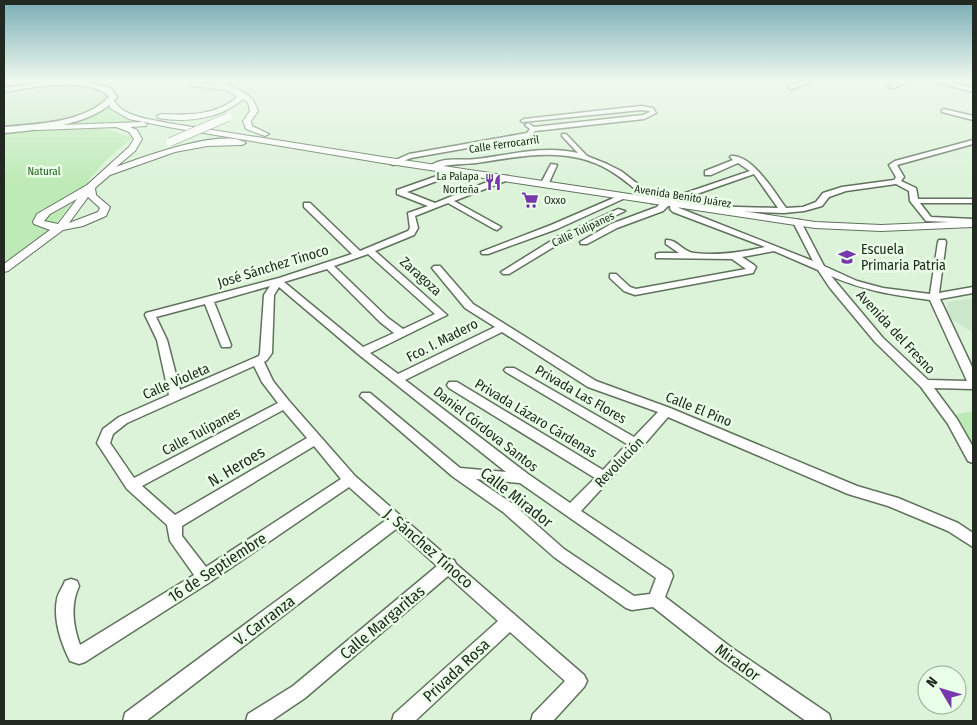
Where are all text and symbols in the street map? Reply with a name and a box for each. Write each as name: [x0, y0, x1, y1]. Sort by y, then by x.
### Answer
street label: Calle Ferrocarril: [468, 133, 540, 156]
park label: Natural: [27, 165, 61, 178]
place label: La Palapa Norteña: [436, 170, 479, 196]
restaurant icon: La Palapa Norteña: [483, 172, 503, 192]
street label: Avenida Benito Juárez: [634, 182, 733, 211]
supermarket icon: Oxxo: [520, 190, 540, 210]
place label: Oxxo: [544, 194, 566, 207]
street label: Calle Tulipanes: [550, 209, 617, 250]
street label: José Sánchez Tinoco: [215, 241, 331, 291]
place label: Escuela Primaria Patria: [861, 241, 946, 274]
school or university icon: Escuela Primaria Patria: [837, 247, 857, 267]
street label: Zaragoza: [396, 253, 445, 300]
street label: Avenida del Fresno: [853, 287, 939, 378]
street label: Fco. I. Madero: [404, 315, 481, 366]
street label: Calle Violeta: [140, 360, 212, 403]
street label: Privada Las Flores: [532, 361, 629, 427]
street label: Privada Lázaro Cárdenas: [472, 375, 600, 462]
street label: Daniel Córdova Santos: [430, 383, 541, 476]
street label: Calle El Pino: [663, 388, 735, 431]
street label: Calle Tulipanes: [159, 404, 243, 459]
street label: Revolución: [591, 434, 647, 491]
street label: N. Heroes: [204, 442, 268, 491]
street label: Calle Mirador: [477, 463, 557, 532]
street label: J. Sánchez Tinoco: [380, 504, 477, 592]
street label: 16 de Septiembre: [164, 528, 270, 606]
street label: Calle Margaritas: [336, 581, 429, 663]
street label: V. Carranza: [230, 591, 299, 649]
street label: Privada Rosa: [419, 635, 494, 706]
street label: Mirador: [712, 640, 764, 685]
north arrow: [917, 665, 967, 715]
text: N: [923, 674, 941, 691]

